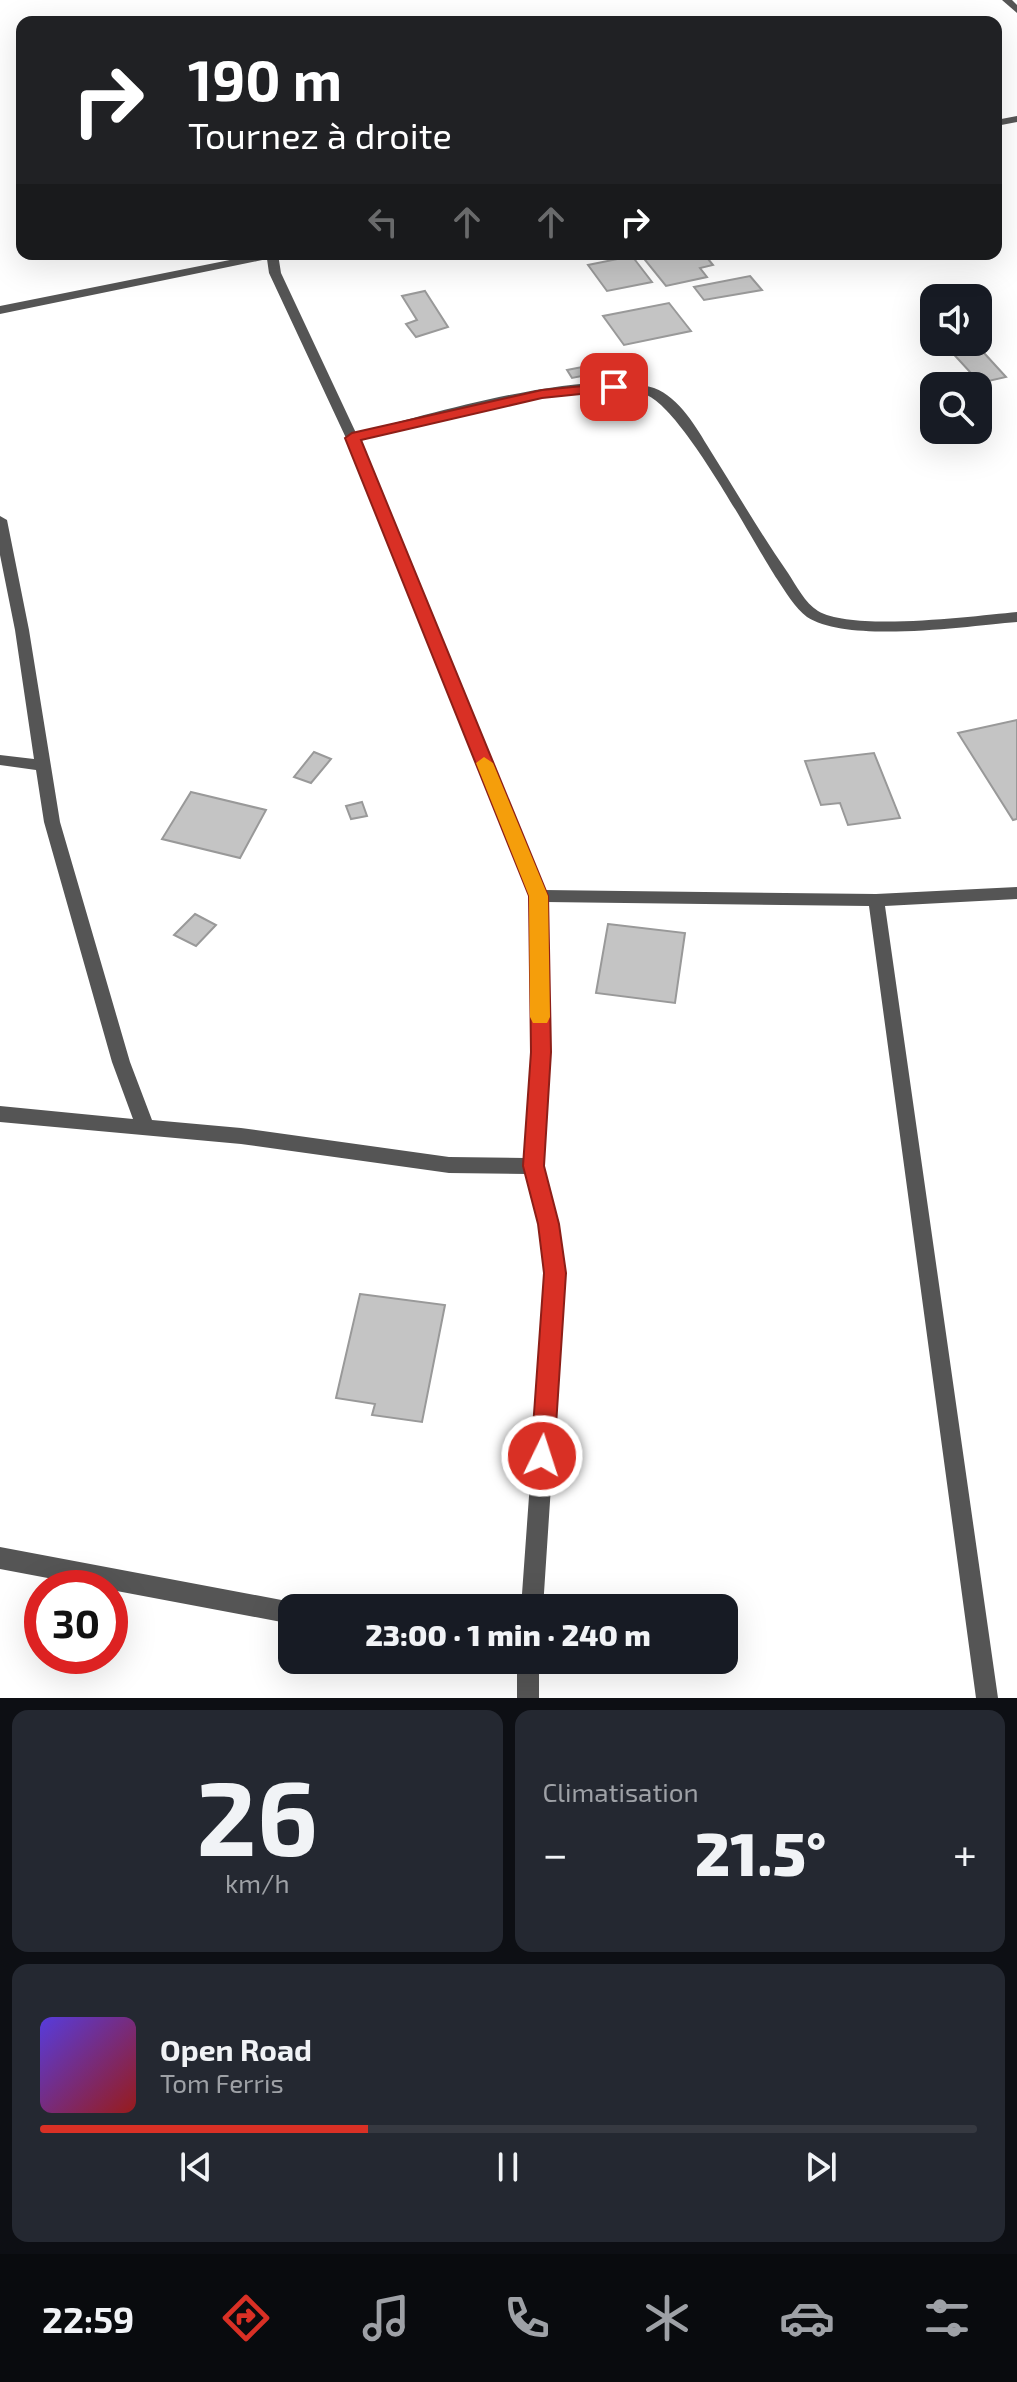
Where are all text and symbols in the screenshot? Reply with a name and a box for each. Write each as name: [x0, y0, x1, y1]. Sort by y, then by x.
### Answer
text: 190 m: [188, 45, 342, 112]
icon: right: [56, 48, 160, 152]
text: Tournez à droite: [188, 113, 452, 156]
icon: left: [361, 200, 405, 244]
icon: ahead: [445, 200, 489, 244]
icon: ahead: [529, 200, 573, 244]
icon: right: [613, 200, 657, 244]
map controls: [920, 284, 992, 444]
button: sound: [920, 284, 992, 356]
pin: [580, 353, 648, 421]
icon: arrive: [592, 365, 636, 409]
button: search: [920, 372, 992, 444]
position arrow: [500, 1414, 584, 1498]
speed limit sign: 30: [24, 1570, 128, 1674]
text: 23:00 · 1 min · 240 m: [365, 1616, 651, 1652]
text: 26: [196, 1752, 318, 1877]
text: Climatisation: [543, 1776, 699, 1807]
text: 21.5°: [695, 1816, 826, 1888]
text: −: [543, 1826, 568, 1879]
text: +: [953, 1826, 977, 1879]
text: km/h: [225, 1867, 290, 1898]
text: Open Road: [160, 2031, 312, 2067]
text: Tom Ferris: [160, 2067, 284, 2098]
icon: previous: [174, 2145, 218, 2189]
icon: pause: [486, 2145, 530, 2189]
icon: next: [799, 2145, 843, 2189]
icon: directions: [218, 2290, 274, 2346]
icon: music: [358, 2290, 414, 2346]
icon: phone: [499, 2290, 555, 2346]
icon: climate: [639, 2290, 695, 2346]
icon: car: [779, 2290, 835, 2346]
icon: filters: [919, 2290, 975, 2346]
text: 22:59: [42, 2297, 134, 2340]

